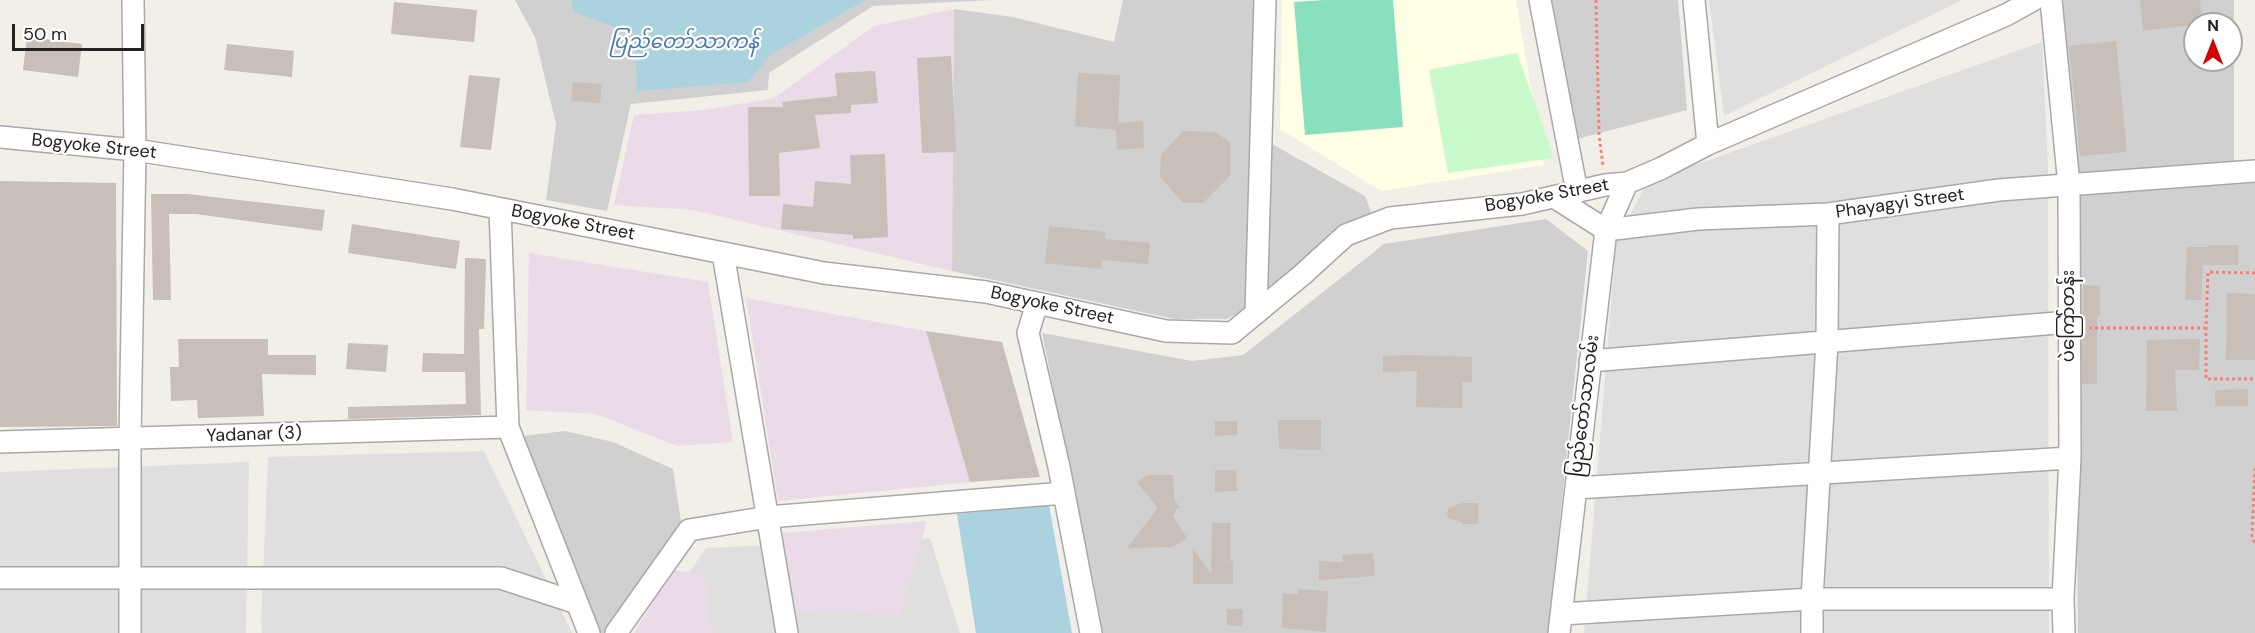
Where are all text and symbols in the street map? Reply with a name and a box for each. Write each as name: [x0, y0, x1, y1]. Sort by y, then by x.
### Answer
scale bar: [15, 12, 147, 50]
north arrow: [2183, 12, 2243, 72]
text: N: [2207, 15, 2219, 36]
text: 50 m: [23, 22, 67, 46]
water label: ပြည်တော်သာကန်: [609, 31, 759, 55]
street label: Bogyoke Street: [30, 130, 158, 164]
street label: Bogyoke Street: [1483, 174, 1611, 218]
street label: Phayagyi Street: [1834, 184, 1966, 224]
street label: Bogyoke Street: [509, 200, 637, 246]
street label: ပဲကြော်တန်း: [2058, 270, 2080, 362]
street label: Bogyoke Street: [988, 282, 1116, 330]
street label: ပြည်တော်သာလမ်း: [1566, 334, 1604, 478]
street label: Yadanar (3): [206, 423, 302, 447]

